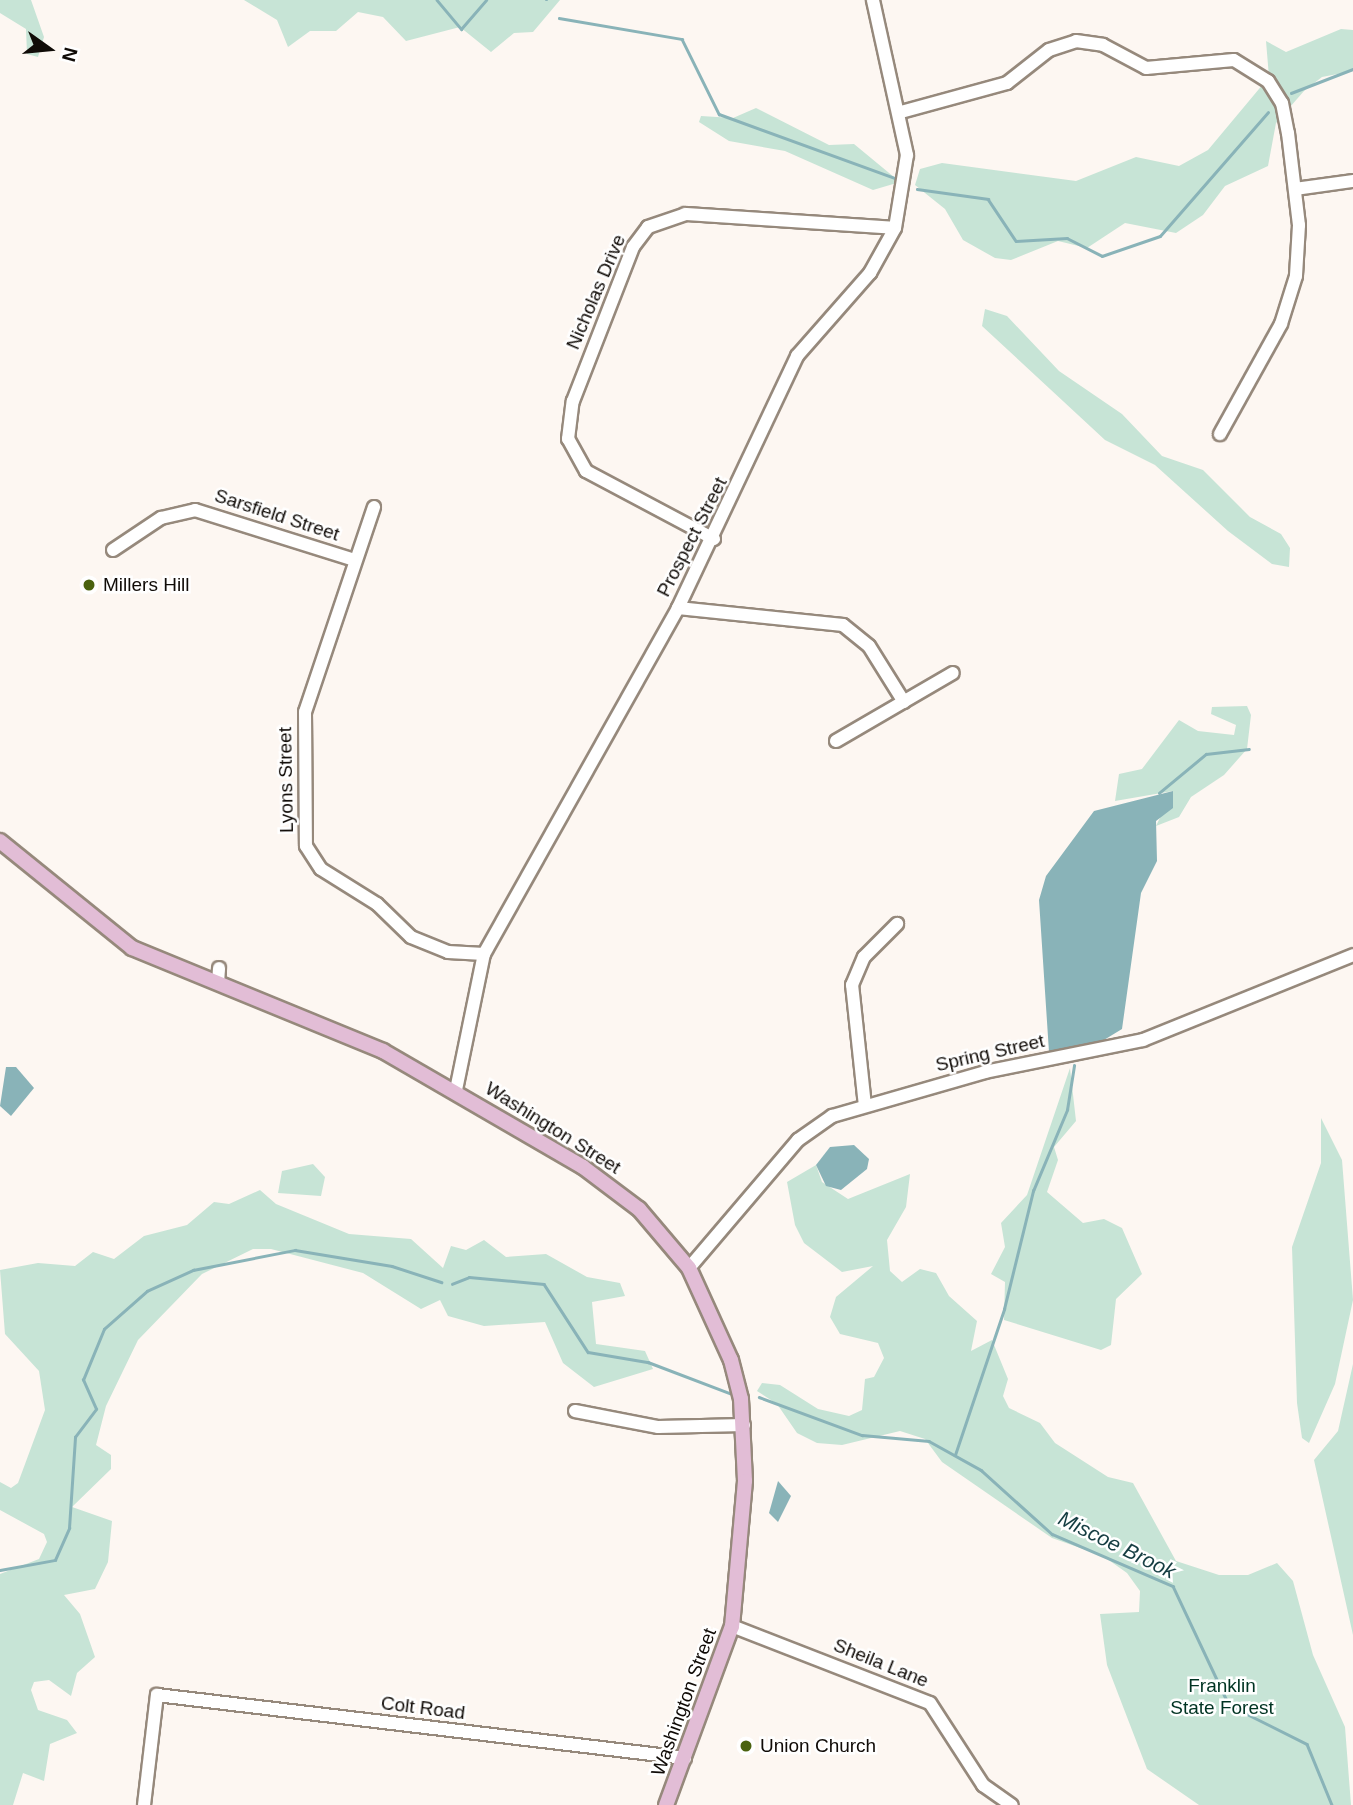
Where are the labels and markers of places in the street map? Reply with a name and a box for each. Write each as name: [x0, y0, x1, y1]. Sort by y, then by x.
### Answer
place label: Millers Hill: [103, 574, 190, 596]
marker: Millers Hill: [81, 577, 97, 593]
place label: Union Church: [760, 1735, 876, 1757]
marker: Union Church: [738, 1738, 754, 1754]

